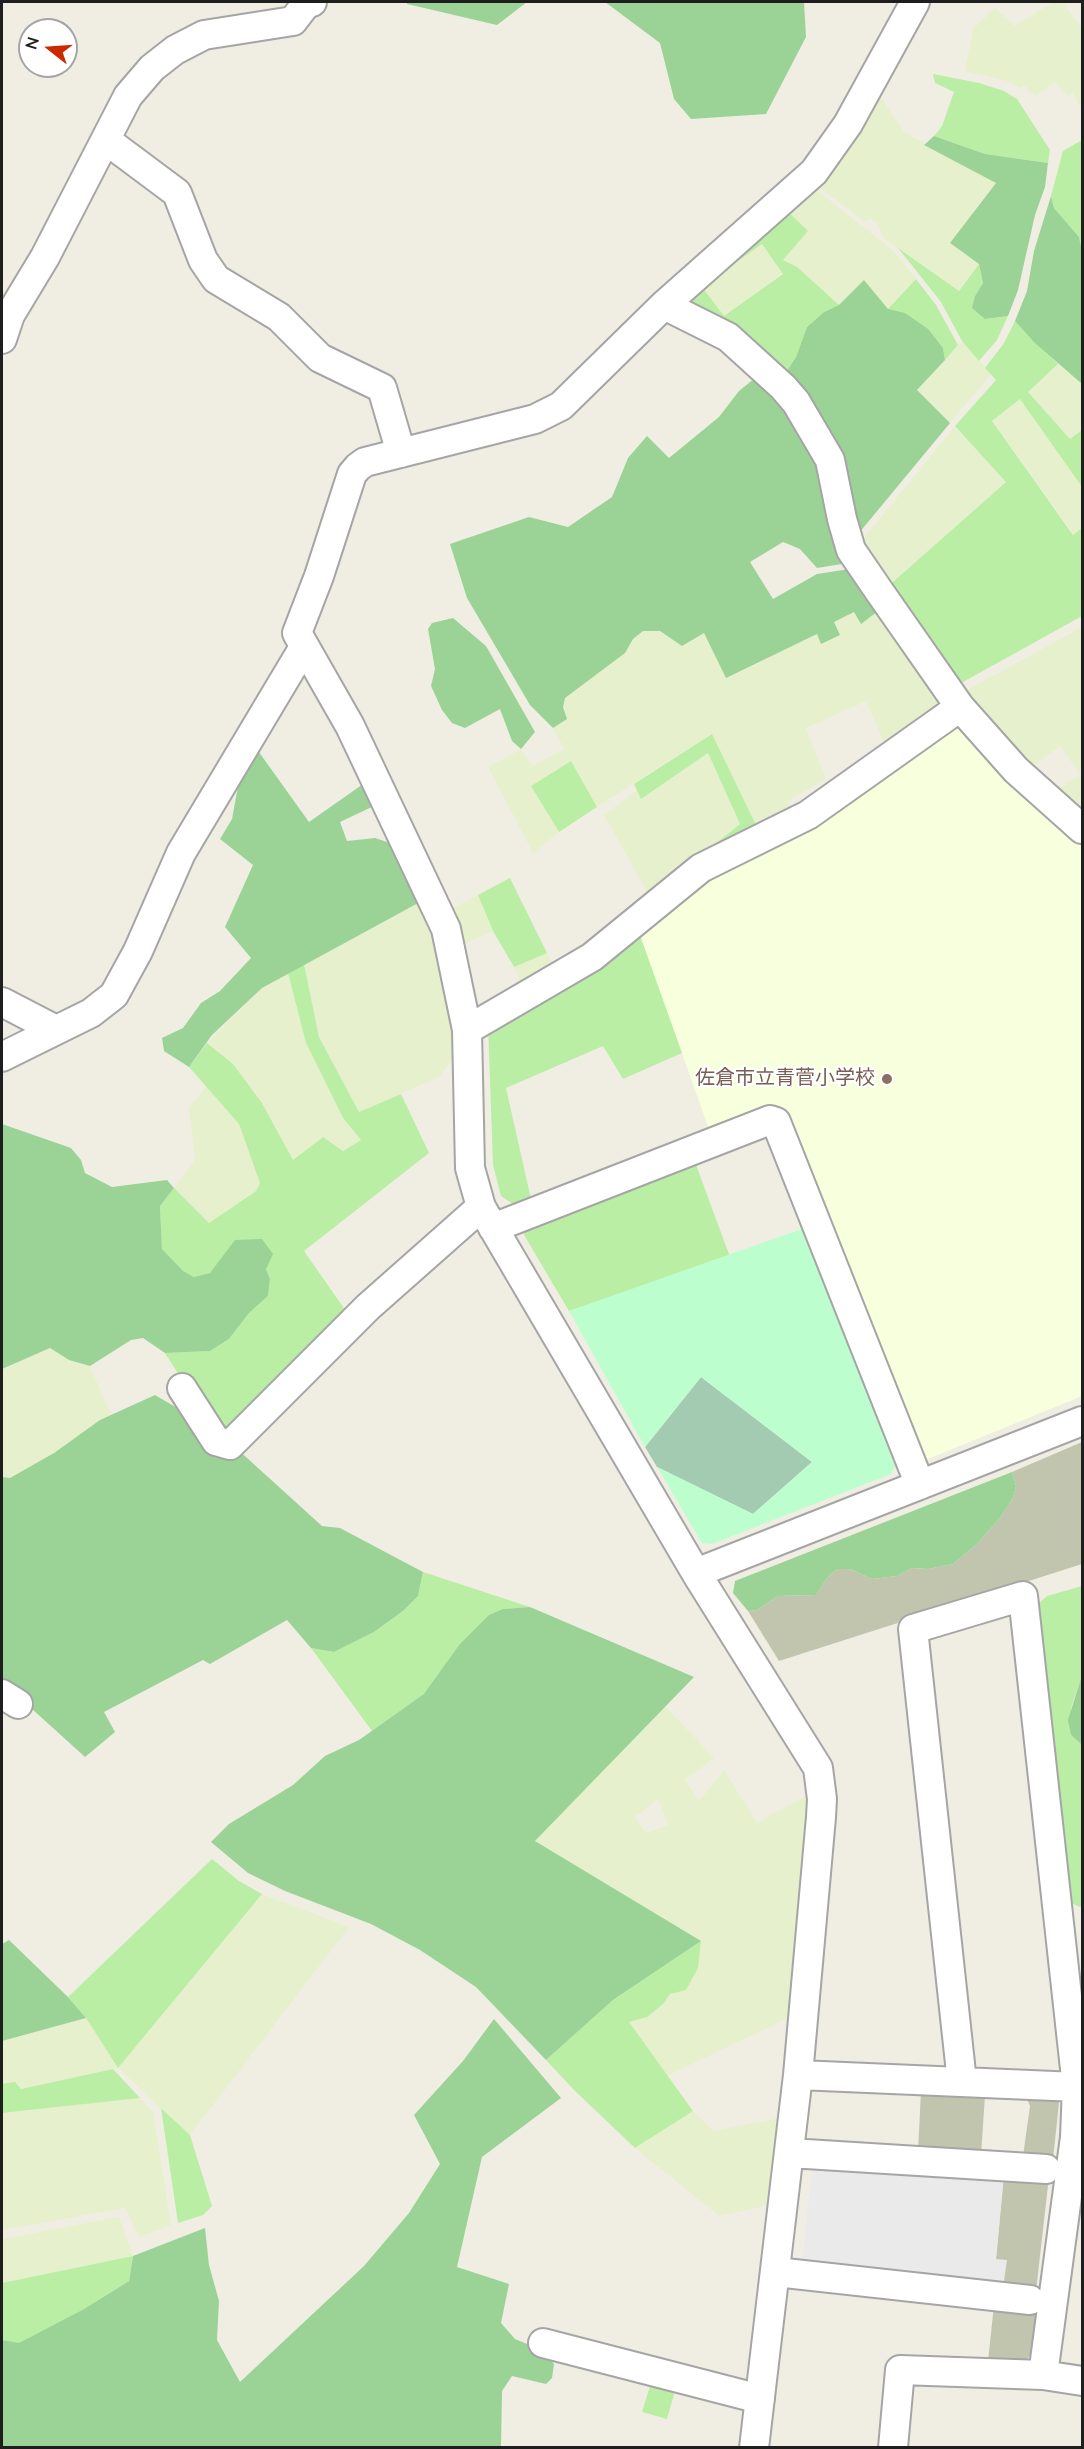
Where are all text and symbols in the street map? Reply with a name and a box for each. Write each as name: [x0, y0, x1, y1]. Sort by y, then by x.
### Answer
north arrow: [18, 18, 78, 78]
text: N: [20, 34, 45, 52]
place label: 佐倉市立青菅小学校: [695, 1067, 875, 1091]
marker: 佐倉市立青菅小学校: [880, 1072, 894, 1086]

